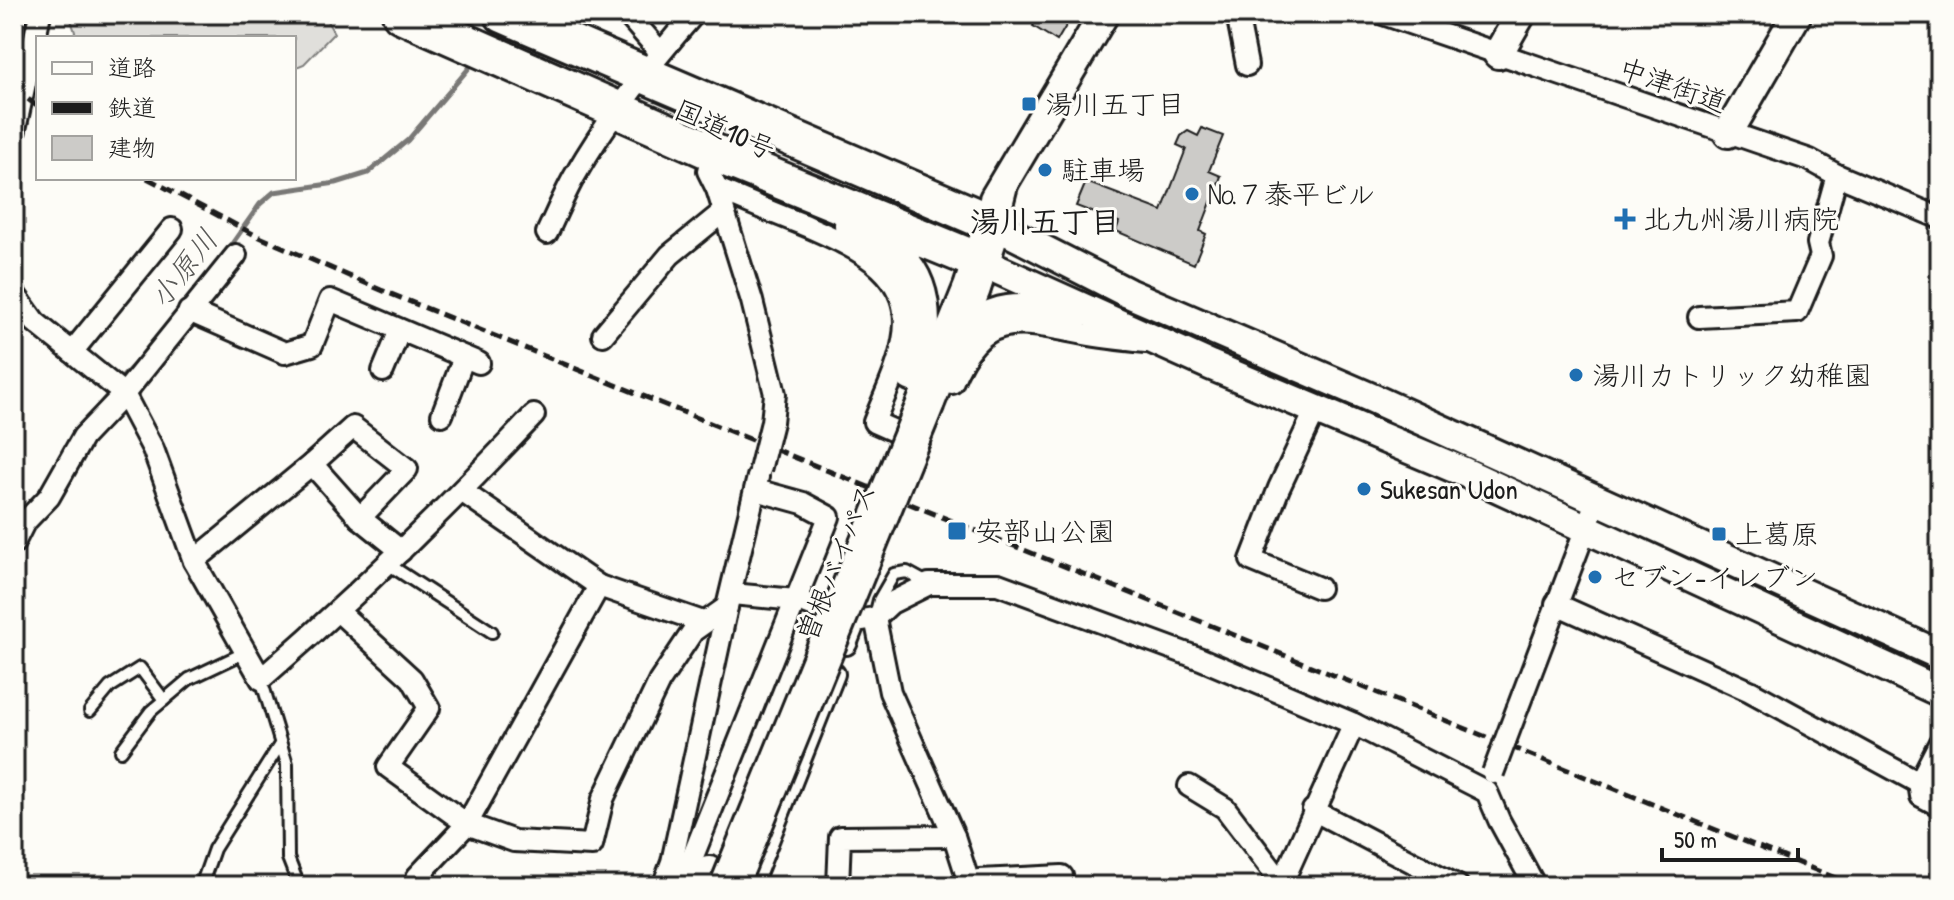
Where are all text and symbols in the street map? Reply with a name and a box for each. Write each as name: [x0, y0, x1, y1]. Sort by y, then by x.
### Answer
legend: [36, 36, 296, 180]
street label: 中津街道: [1614, 49, 1732, 121]
text: 道路: [108, 51, 156, 83]
place label: 湯川五丁目: [1045, 85, 1185, 123]
street label: 国道10号: [669, 90, 781, 168]
text: 鉄道: [108, 91, 156, 123]
marker: 湯川五丁目: [1020, 95, 1038, 113]
text: 建物: [108, 131, 156, 163]
place label: 駐車場: [1061, 151, 1145, 189]
marker: 駐車場: [1036, 161, 1054, 179]
place label: №７泰平ビル: [1208, 175, 1375, 213]
marker: №７泰平ビル: [1183, 185, 1201, 203]
place label: 北九州湯川病院: [1643, 200, 1839, 238]
district label: 湯川五丁目: [970, 201, 1120, 241]
marker: 北九州湯川病院: [1614, 208, 1636, 230]
water label: 小原川: [140, 220, 226, 316]
place label: 湯川カトリック幼稚園: [1592, 356, 1872, 394]
marker: 湯川カトリック幼稚園: [1567, 366, 1585, 384]
place label: Sukesan Udon: [1380, 470, 1518, 508]
street label: 曽根バイパス: [787, 477, 885, 647]
marker: Sukesan Udon: [1355, 480, 1373, 498]
place label: 安部山公園: [975, 512, 1115, 550]
place label: 上葛原: [1735, 515, 1819, 553]
marker: 安部山公園: [946, 520, 968, 542]
marker: 上葛原: [1710, 525, 1728, 543]
place label: セブン-イレブン: [1611, 558, 1818, 596]
marker: セブン-イレブン: [1586, 568, 1604, 586]
scale bar: [1662, 812, 1798, 862]
text: 50 m: [1674, 823, 1717, 855]

